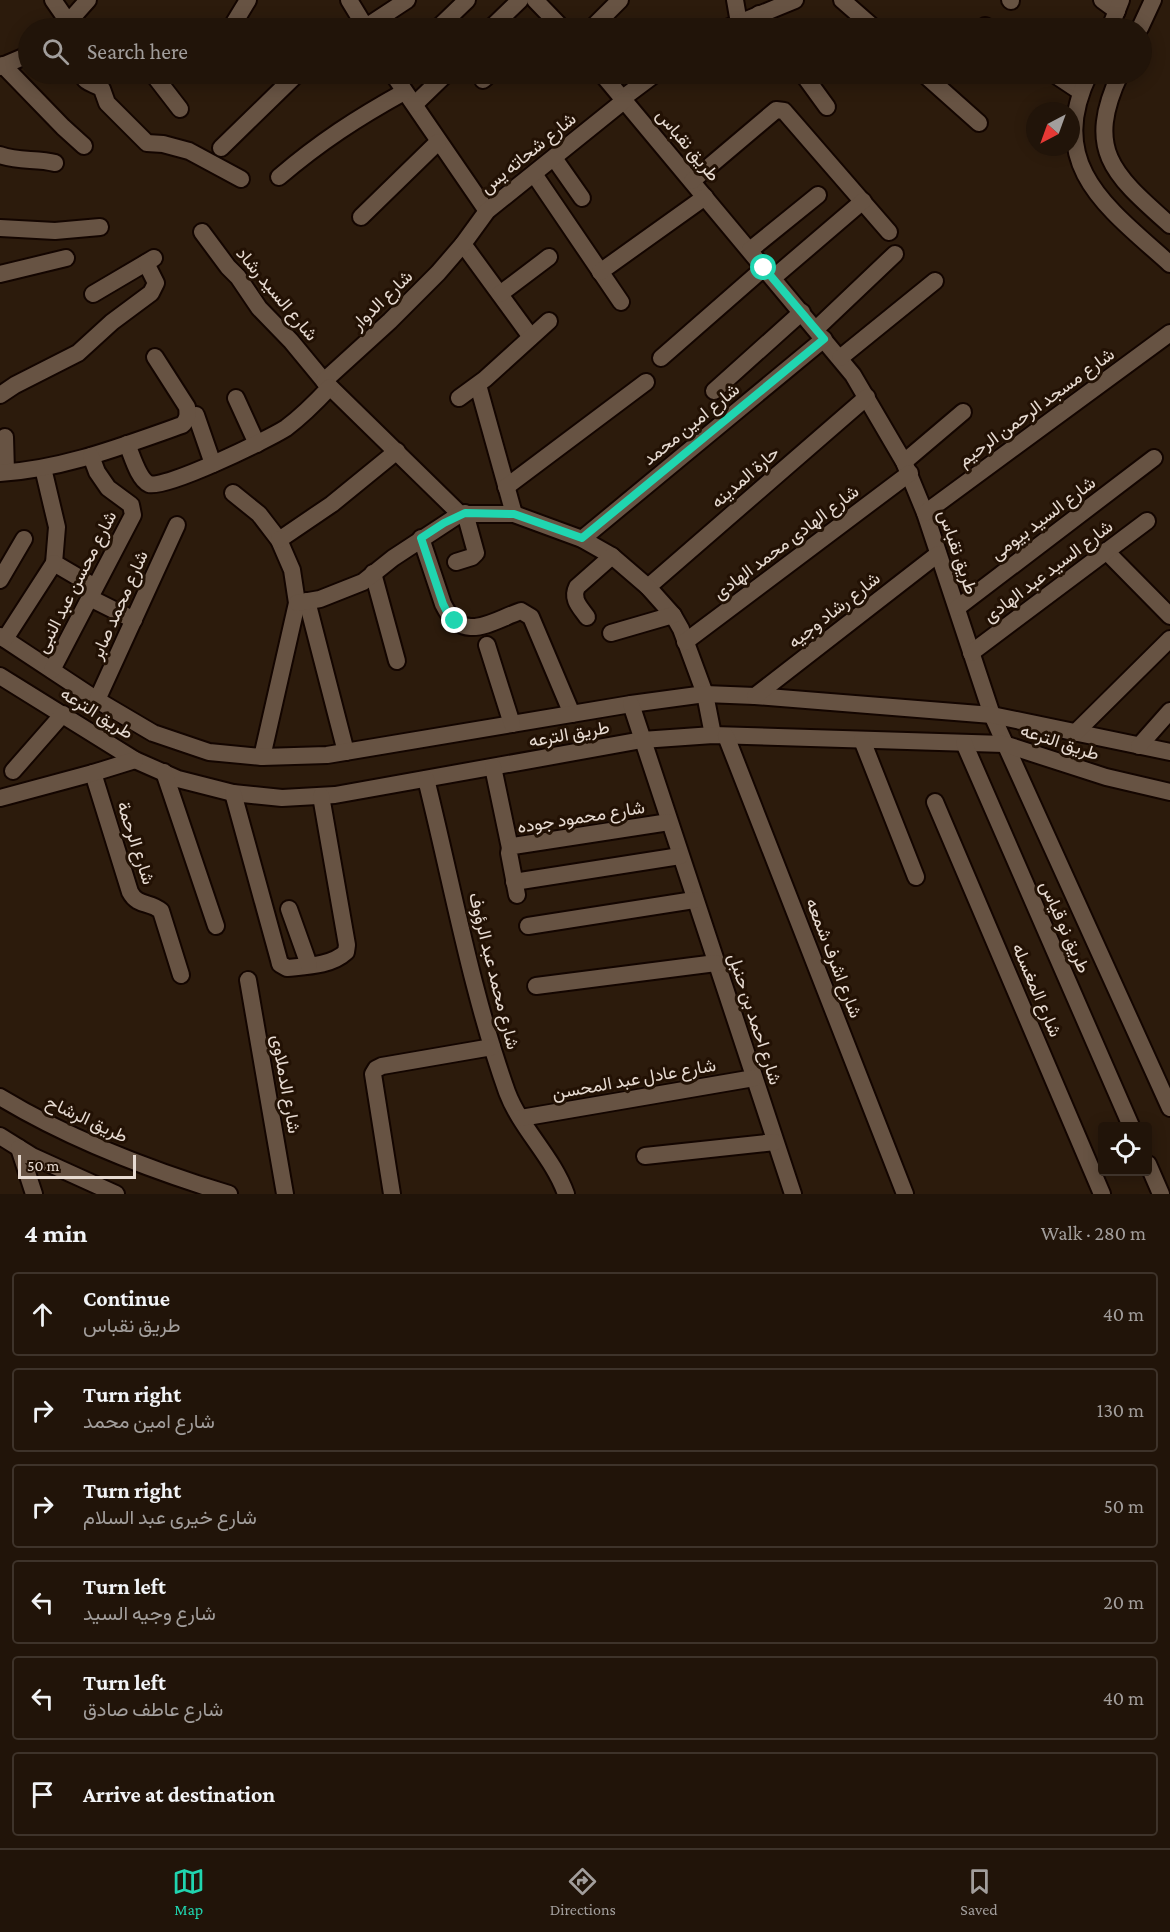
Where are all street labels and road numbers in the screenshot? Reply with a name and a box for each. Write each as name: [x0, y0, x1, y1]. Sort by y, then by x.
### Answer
street label: طريق نقباس: [651, 105, 724, 186]
street label: شارع شحاته يس: [476, 108, 581, 199]
street label: شارع السيد رشاد: [231, 243, 322, 346]
street label: شارع الدوار: [347, 266, 418, 336]
street label: شارع مسجد الرحمن الرحيم: [954, 344, 1119, 472]
street label: شارع امين محمد: [639, 379, 745, 471]
street label: حارة المدينه: [707, 442, 784, 513]
street label: شارع السيد بيومى: [987, 472, 1101, 566]
street label: شارع الهادى محمد الهادى: [709, 481, 864, 605]
street label: طريق نقباس: [933, 507, 982, 597]
street label: شارع محسن عبد النبى: [32, 508, 122, 657]
street label: شارع السيد عبد الهادى: [979, 516, 1118, 628]
street label: شارع محمد صابر: [86, 548, 154, 664]
street label: شارع رشاد وجيه: [784, 568, 885, 654]
street label: طريق الترعه: [57, 683, 137, 744]
street label: طريق الترعه: [527, 717, 611, 752]
street label: طريق الترعه: [1018, 720, 1102, 765]
street label: شارع محمود جوده: [516, 797, 646, 839]
street label: شارع الرحمة: [111, 799, 159, 888]
street label: طريق نو قياس: [1035, 878, 1094, 977]
street label: شارع محمد عبد الرؤوف: [463, 891, 523, 1052]
street label: شارع اشرف شمعه: [800, 895, 866, 1021]
street label: شارع المغسله: [1006, 940, 1066, 1041]
street label: شارع احمد بن حنبل: [722, 951, 786, 1088]
street label: شارع الدملاوى: [266, 1033, 305, 1135]
street label: شارع عادل عبد المحسن: [551, 1055, 718, 1105]
street label: طريق الرشاح: [42, 1091, 131, 1148]

